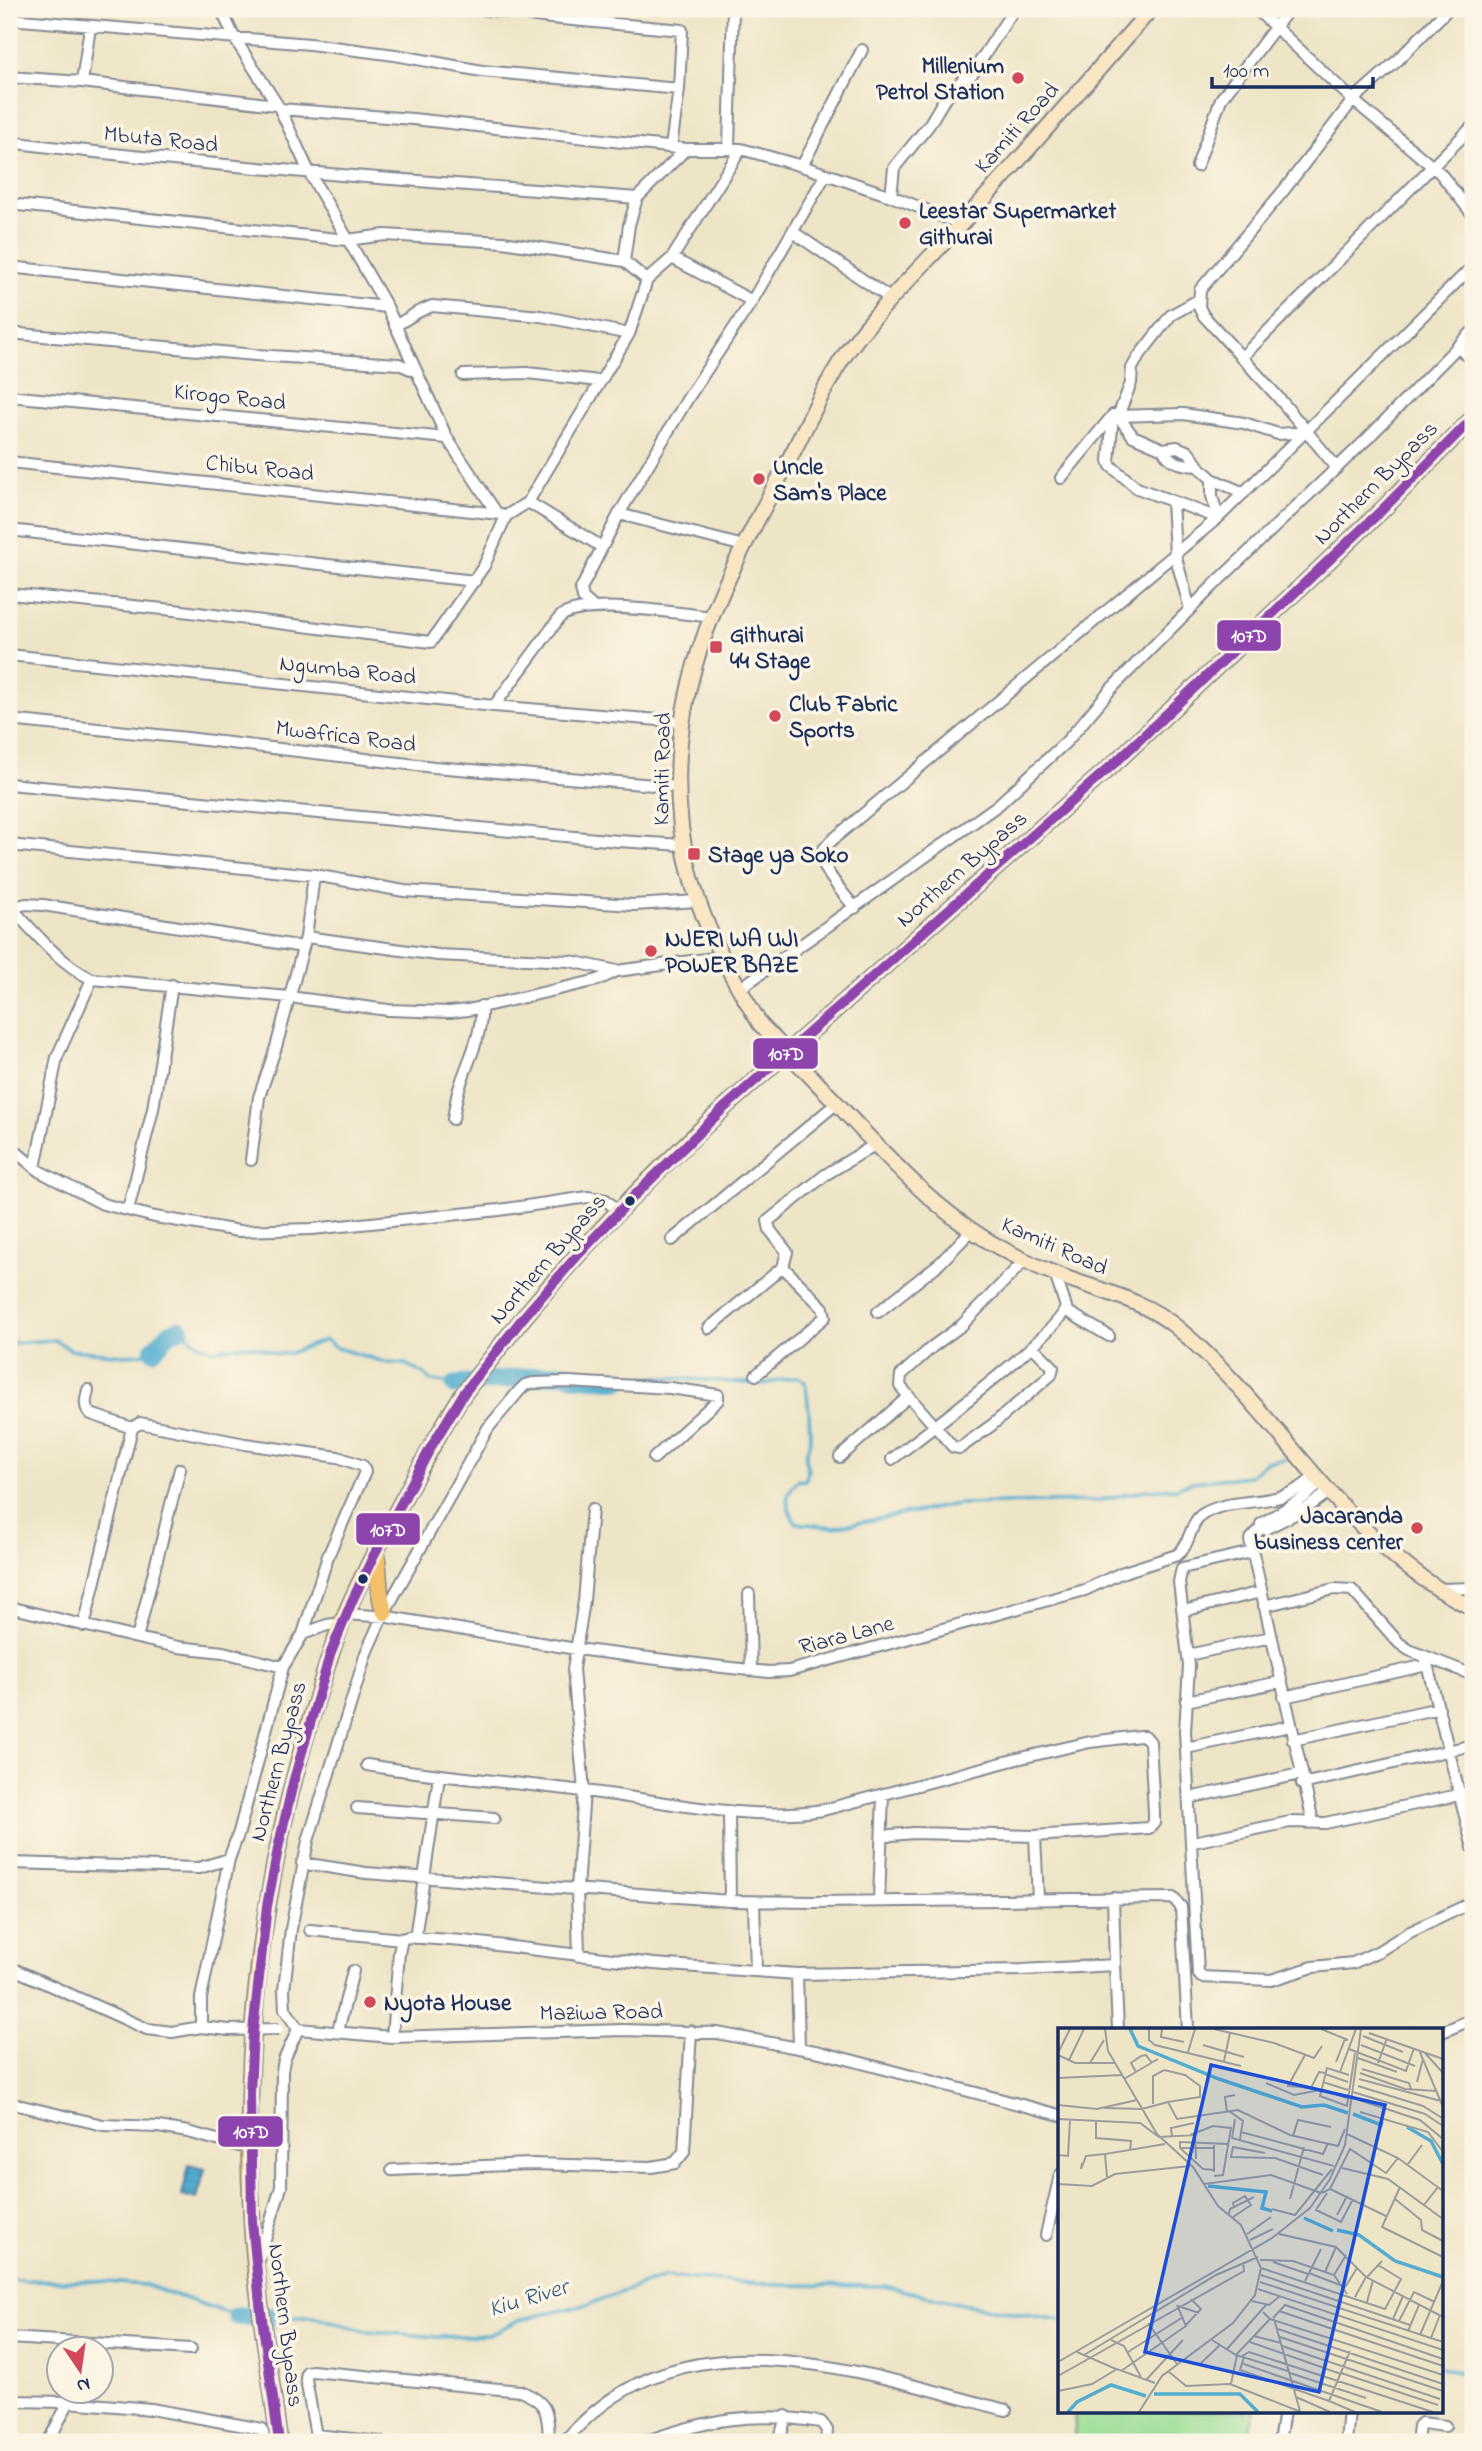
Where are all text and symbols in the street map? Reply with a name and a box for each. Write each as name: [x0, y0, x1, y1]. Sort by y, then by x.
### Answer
scale bar: [1212, 46, 1374, 90]
place label: Millenium Petrol Station: [876, 51, 1004, 110]
text: 100 m: [1223, 57, 1269, 87]
marker: Millenium Petrol Station: [1010, 70, 1026, 86]
street label: Kamiti Road: [968, 76, 1068, 182]
street label: Mbuta Road: [102, 118, 220, 163]
place label: Leestar Supermarket Githurai: [919, 196, 1116, 255]
marker: Leestar Supermarket Githurai: [897, 215, 913, 231]
street label: Kirogo Road: [172, 376, 287, 422]
street label: Northern Bypass: [1307, 414, 1448, 555]
street label: Chibu Road: [204, 447, 316, 492]
place label: Uncle Sam's Place: [773, 452, 887, 511]
marker: Uncle Sam's Place: [751, 471, 767, 487]
line badge: 107D: [1216, 619, 1282, 652]
place label: Githurai 44 Stage: [730, 620, 811, 681]
text: 107D: [1231, 624, 1267, 651]
marker: Githurai 44 Stage: [708, 639, 724, 655]
street label: Ngumba Road: [278, 648, 418, 696]
place label: Club Fabric Sports: [789, 689, 898, 748]
marker: Club Fabric Sports: [767, 708, 783, 724]
street label: Kamiti Road: [646, 712, 681, 826]
street label: Mwafrica Road: [274, 713, 418, 762]
street label: Northern Bypass: [890, 804, 1037, 938]
place label: Stage ya Soko: [708, 840, 848, 875]
marker: Stage ya Soko: [686, 846, 702, 862]
place label: NJERI WA UJI POWER BAZE: [665, 924, 799, 983]
marker: NJERI WA UJI POWER BAZE: [643, 943, 659, 959]
line badge: 107D: [752, 1037, 819, 1070]
text: 107D: [768, 1042, 804, 1069]
street label: Northern Bypass: [483, 1187, 617, 1334]
unlabelled marker: [623, 1194, 637, 1208]
street label: Kamiti Road: [996, 1209, 1112, 1285]
place label: Jacaranda business center: [1254, 1501, 1404, 1560]
line badge: 107D: [355, 1512, 421, 1546]
text: 107D: [370, 1518, 406, 1545]
marker: Jacaranda business center: [1409, 1520, 1425, 1536]
unlabelled marker: [356, 1572, 370, 1586]
street label: Riara Lane: [795, 1608, 899, 1665]
street label: Northern Bypass: [242, 1678, 319, 1846]
place label: Nyota House: [384, 1988, 512, 2023]
marker: Nyota House: [362, 1994, 378, 2010]
street label: Maziwa Road: [539, 1996, 663, 2031]
inset map: [1058, 2028, 1444, 2412]
line badge: 107D: [217, 2115, 284, 2148]
text: 107D: [233, 2120, 269, 2147]
street label: Northern Bypass: [256, 2242, 311, 2409]
water label: Kiu River: [485, 2270, 575, 2328]
north arrow: [46, 2336, 116, 2406]
text: N: [74, 2370, 93, 2399]

